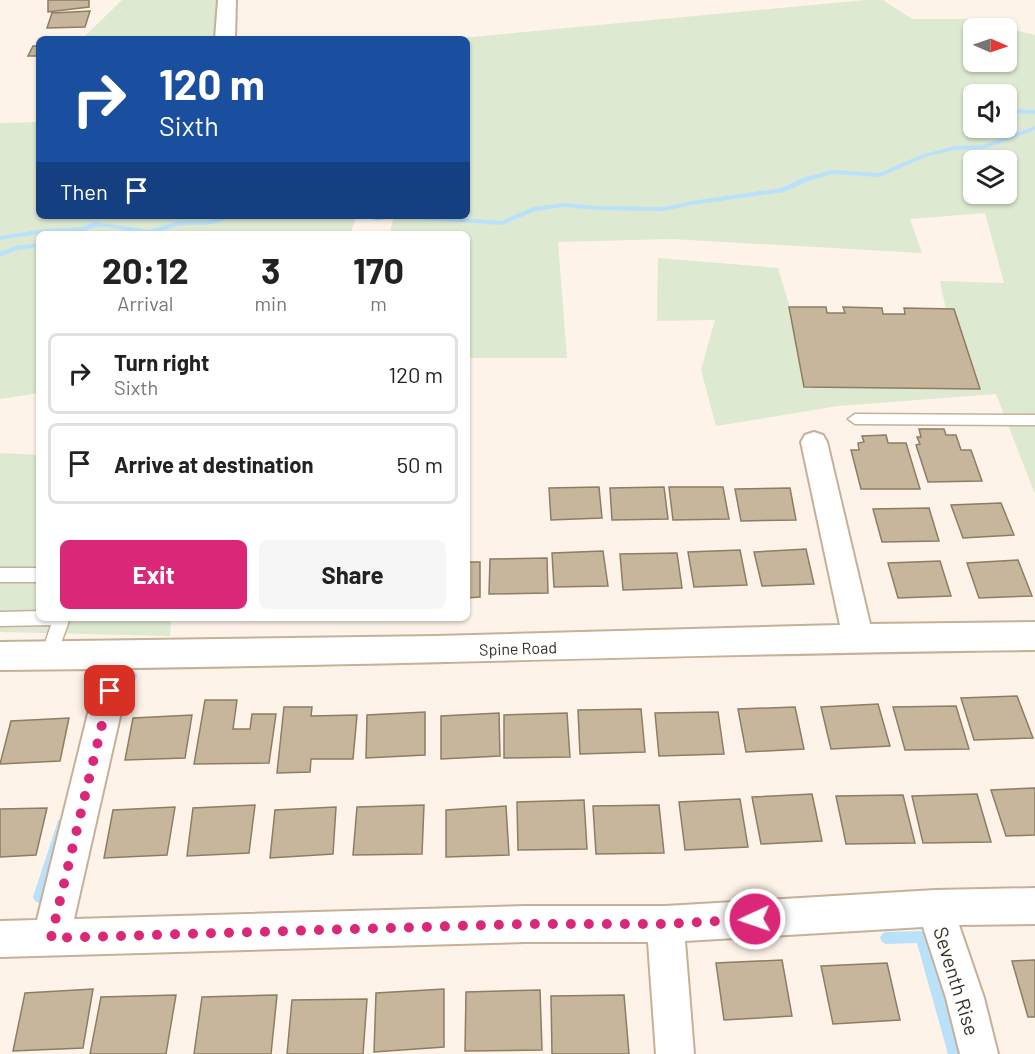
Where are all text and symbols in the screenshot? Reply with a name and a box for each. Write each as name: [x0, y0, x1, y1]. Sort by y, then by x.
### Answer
north arrow: [963, 18, 1017, 72]
map controls: [963, 18, 1017, 204]
text: 120 m: [159, 58, 265, 108]
icon: right: [60, 60, 138, 138]
button: sound: [963, 84, 1017, 138]
text: Sixth: [159, 109, 219, 141]
button: layers: [963, 150, 1017, 204]
icon: arrive: [120, 174, 153, 207]
text: Then: [60, 178, 108, 204]
text: 20:12: [102, 248, 189, 291]
text: 3: [261, 248, 281, 291]
text: 170: [353, 248, 404, 291]
text: Arrival: [117, 291, 173, 315]
text: min: [255, 291, 287, 315]
text: m: [370, 291, 387, 315]
text: Turn right: [114, 349, 209, 375]
icon: right: [63, 357, 96, 390]
text: 120 m: [388, 361, 443, 387]
text: Sixth: [114, 375, 158, 399]
icon: arrive: [63, 447, 96, 480]
text: Arrive at destination: [114, 451, 313, 477]
text: 50 m: [397, 451, 443, 477]
button: Exit: [60, 540, 247, 609]
button: Share: [259, 540, 446, 609]
street label: Spine Road: [479, 637, 557, 659]
pin: [84, 665, 135, 716]
icon: arrive: [93, 674, 126, 707]
position arrow: [723, 887, 787, 951]
street label: Seventh Rise: [929, 924, 985, 1038]

